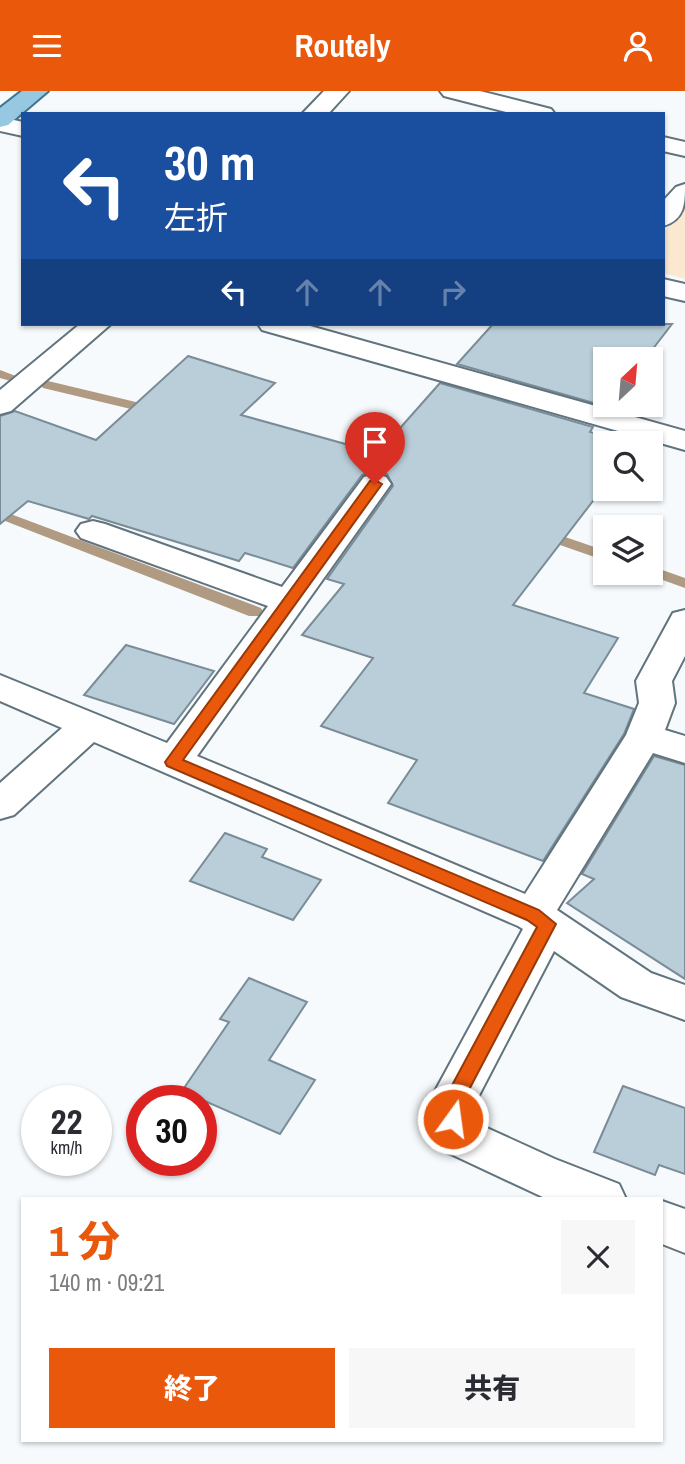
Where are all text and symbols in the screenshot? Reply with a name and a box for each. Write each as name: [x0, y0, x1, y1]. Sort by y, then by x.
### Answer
text: Routely: [294, 24, 391, 67]
icon: menu: [28, 27, 66, 65]
icon: person: [619, 27, 657, 65]
text: 30 m: [164, 129, 256, 195]
icon: left: [49, 140, 140, 231]
text: 左折: [164, 196, 228, 239]
icon: left: [215, 273, 253, 311]
icon: ahead: [288, 273, 326, 311]
icon: ahead: [361, 273, 399, 311]
icon: right: [434, 273, 472, 311]
north arrow: [593, 347, 663, 417]
map controls: [593, 347, 663, 585]
pin: [345, 412, 405, 484]
icon: arrive: [356, 423, 394, 461]
button: search: [593, 431, 663, 501]
button: layers: [593, 515, 663, 585]
position arrow: [416, 1082, 490, 1156]
speed limit sign: 30: [126, 1085, 217, 1176]
text: 22: [51, 1098, 82, 1145]
text: km/h: [51, 1135, 83, 1160]
text: 1 分: [49, 1213, 120, 1269]
button: close: [561, 1220, 635, 1294]
text: 140 m · 09:21: [49, 1267, 164, 1298]
button: 終了: [49, 1348, 335, 1428]
button: 共有: [349, 1348, 635, 1428]

